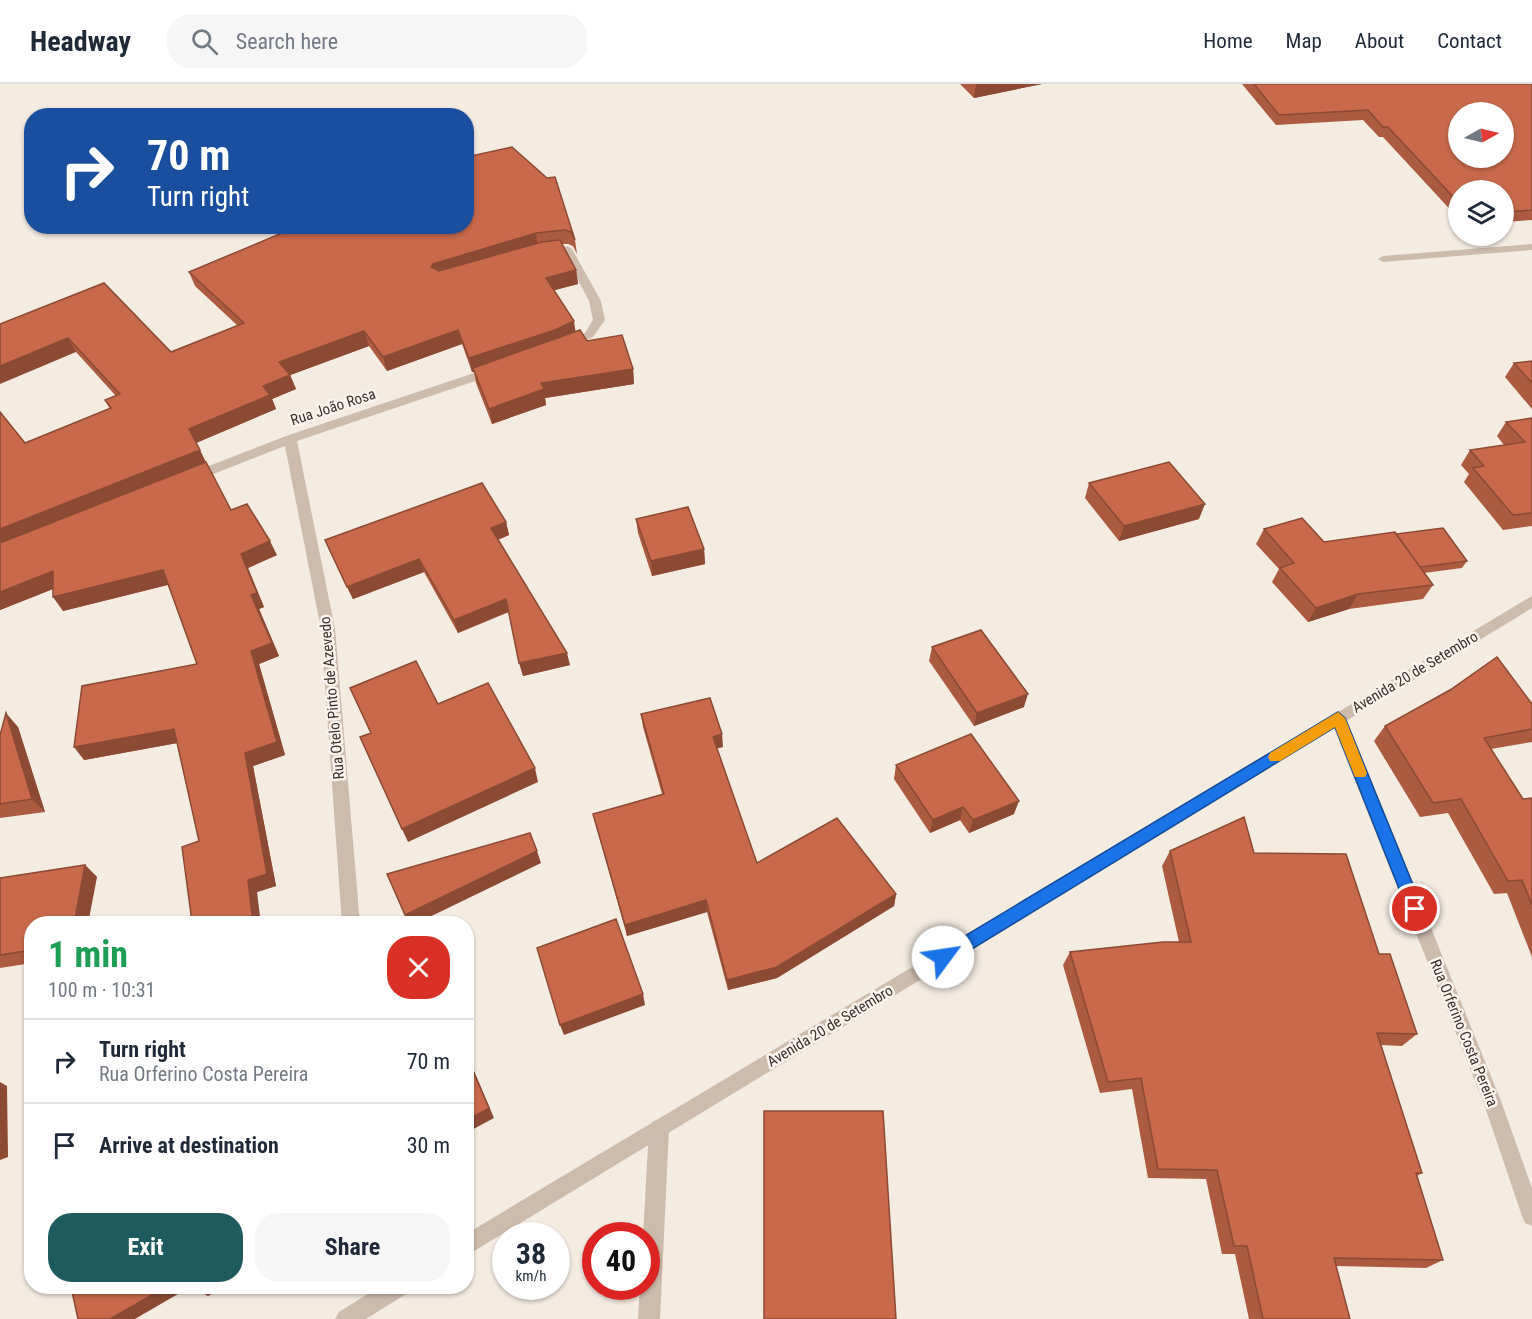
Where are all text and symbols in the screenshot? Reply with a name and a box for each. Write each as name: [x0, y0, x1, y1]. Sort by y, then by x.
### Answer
search box: [167, 14, 587, 68]
text: Headway: [30, 25, 131, 58]
icon: search: [188, 25, 221, 58]
text: Search here: [236, 29, 338, 54]
text: Home: [1203, 29, 1253, 53]
text: Map: [1286, 29, 1322, 53]
text: About: [1355, 29, 1404, 53]
text: Contact: [1437, 29, 1502, 53]
north arrow: [1448, 102, 1514, 168]
map controls: [1448, 102, 1514, 246]
text: 70 m: [147, 131, 230, 180]
icon: right: [48, 132, 126, 210]
button: layers: [1448, 180, 1514, 246]
text: Turn right: [147, 181, 249, 213]
street label: Rua João Rosa: [288, 385, 378, 429]
street label: Rua Otelo Pinto de Azevedo: [316, 616, 348, 780]
street label: Avenida 20 de Setembro: [1349, 627, 1481, 717]
pin: [1389, 883, 1440, 934]
icon: arrive: [1398, 892, 1431, 925]
position arrow: [911, 925, 975, 989]
text: 1 min: [48, 934, 128, 976]
button: close: [387, 936, 450, 999]
street label: Rua Orferino Costa Pereira: [1426, 957, 1502, 1109]
text: 100 m · 10:31: [48, 978, 155, 1002]
street label: Avenida 20 de Setembro: [764, 981, 896, 1071]
text: Turn right: [99, 1037, 186, 1062]
icon: right: [48, 1045, 81, 1078]
text: 70 m: [407, 1049, 450, 1074]
text: Rua Orferino Costa Pereira: [99, 1062, 308, 1086]
icon: arrive: [48, 1129, 81, 1162]
text: Arrive at destination: [99, 1133, 279, 1158]
text: 30 m: [407, 1133, 450, 1158]
button: Exit: [48, 1213, 243, 1282]
button: Share: [255, 1213, 450, 1282]
speed limit sign: 40: [582, 1222, 660, 1300]
text: 38: [516, 1236, 546, 1271]
text: km/h: [516, 1267, 546, 1285]

